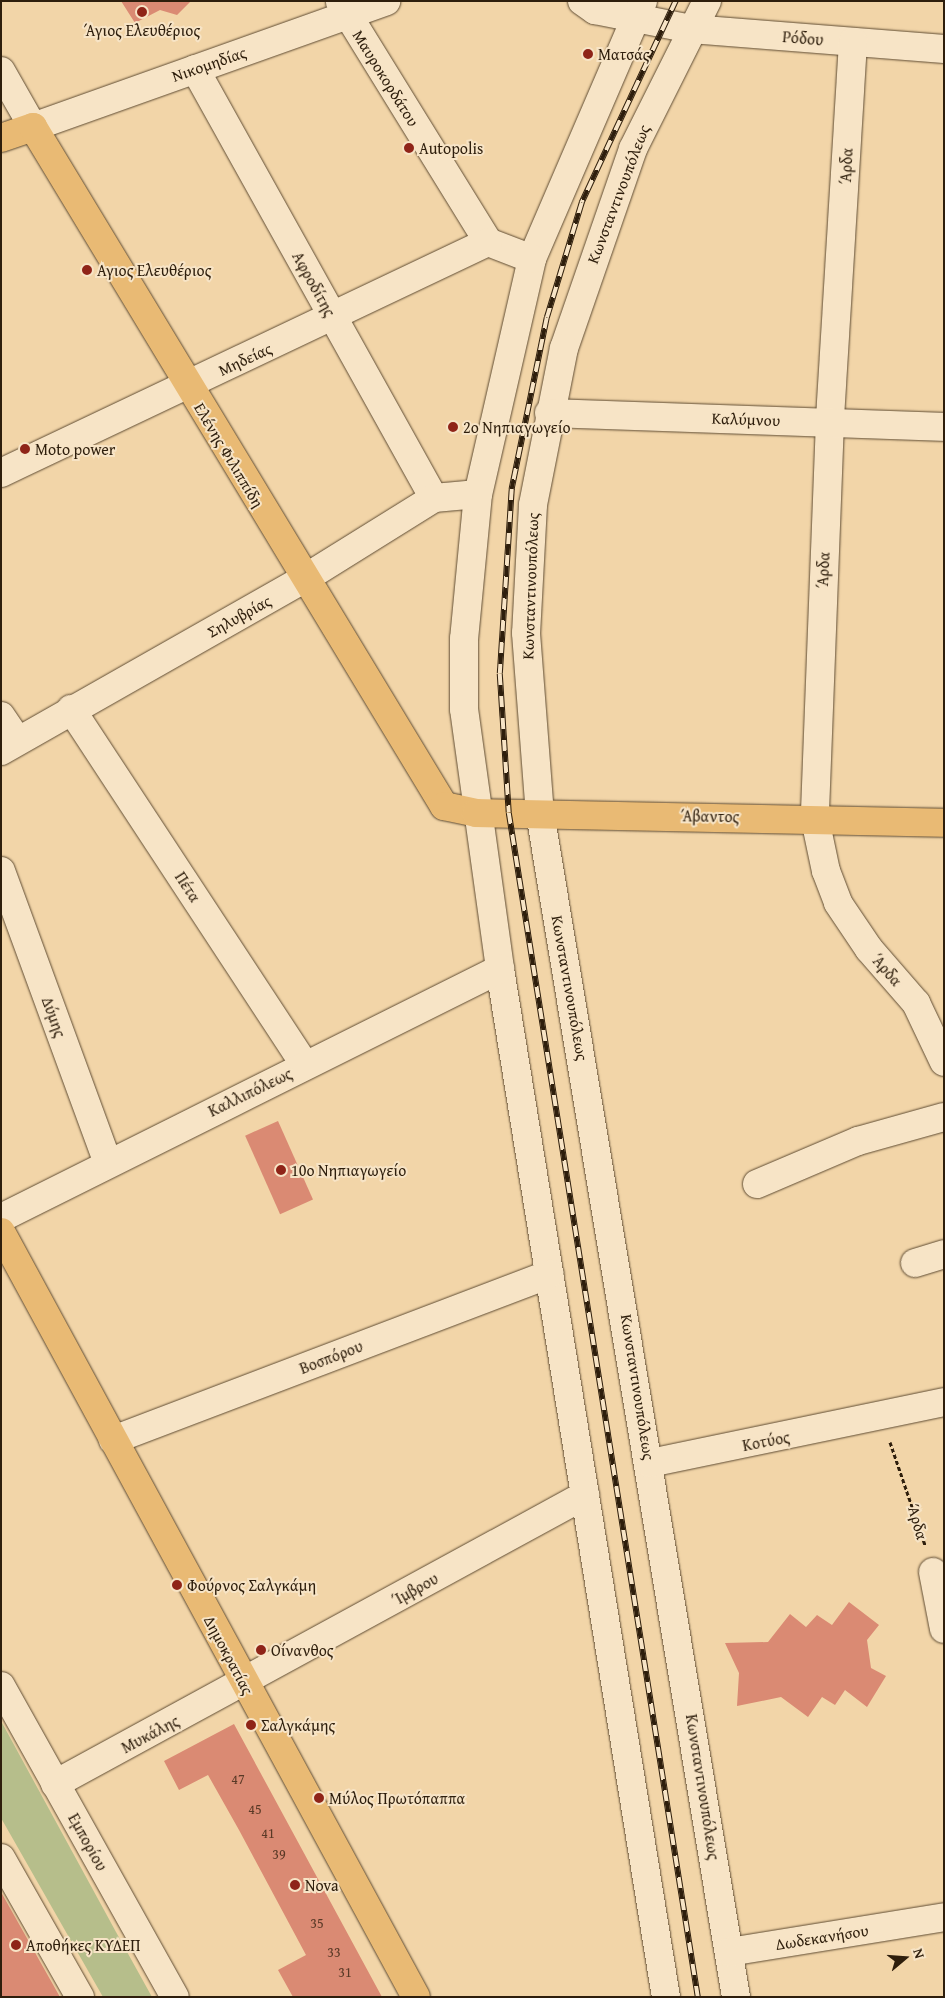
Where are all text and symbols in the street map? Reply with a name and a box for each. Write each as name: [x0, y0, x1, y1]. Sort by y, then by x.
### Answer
marker: Άγιος Ελευθέριος: [136, 6, 148, 18]
place label: Άγιος Ελευθέριος: [84, 20, 200, 40]
street label: Μαυροκορδάτου: [349, 26, 423, 130]
street label: Ρόδου: [782, 27, 824, 49]
street label: Νικομηδίας: [169, 42, 249, 86]
place label: Ματσάς: [598, 44, 649, 64]
marker: Ματσάς: [582, 48, 594, 60]
street label: Κωνσταντινουπόλεως: [583, 122, 653, 266]
place label: Autopolis: [419, 138, 483, 158]
marker: Autopolis: [403, 142, 415, 154]
street label: Άρδα: [835, 147, 857, 185]
street label: Αφροδίτης: [288, 248, 340, 320]
place label: Αγιος Ελευθέριος: [97, 260, 211, 280]
marker: Αγιος Ελευθέριος: [81, 264, 93, 276]
street label: Μηδείας: [215, 338, 275, 380]
street label: Ελένης Φιλιππίδη: [190, 399, 268, 511]
street label: Καλύμνου: [711, 408, 781, 430]
place label: 2ο Νηπιαγωγείο: [463, 417, 571, 437]
marker: 2ο Νηπιαγωγείο: [447, 421, 459, 433]
place label: Moto power: [35, 439, 115, 459]
marker: Moto power: [19, 443, 31, 455]
street label: Κωνσταντινουπόλεως: [518, 512, 542, 660]
street label: Άρδα: [812, 551, 834, 589]
street label: Σηλυβρίας: [204, 591, 274, 641]
street label: Άβαντος: [681, 806, 739, 826]
street label: Πέτα: [171, 868, 205, 906]
street label: Κωνσταντινουπόλεως: [548, 914, 592, 1062]
street label: Άρδα: [868, 950, 906, 990]
street label: Δύμης: [38, 994, 70, 1040]
street label: Καλλιπόλεως: [205, 1063, 295, 1121]
place label: 10ο Νηπιαγωγείο: [291, 1160, 406, 1180]
marker: 10ο Νηπιαγωγείο: [275, 1164, 287, 1176]
street label: Κωνσταντινουπόλεως: [617, 1313, 659, 1461]
street label: Βοσπόρου: [297, 1336, 365, 1378]
street label: Κοτύος: [741, 1427, 791, 1455]
street label: Άρδα: [904, 1502, 932, 1542]
street label: Ίμβρου: [389, 1569, 441, 1609]
place label: Φούρνος Σαλγκάμη: [187, 1575, 316, 1595]
marker: Φούρνος Σαλγκάμη: [171, 1579, 183, 1591]
street label: Δημοκρατίας: [200, 1612, 258, 1698]
place label: Οίνανθος: [271, 1640, 334, 1660]
marker: Οίνανθος: [255, 1644, 267, 1656]
street label: Μυκάλης: [118, 1711, 182, 1757]
street label: Κωνσταντινουπόλεως: [682, 1713, 724, 1861]
place label: Σαλγκάμης: [261, 1715, 335, 1735]
marker: Σαλγκάμης: [245, 1719, 257, 1731]
house number: 47: [231, 1771, 245, 1787]
place label: Μύλος Πρωτόπαππα: [329, 1788, 465, 1808]
marker: Μύλος Πρωτόπαππα: [313, 1792, 325, 1804]
house number: 45: [248, 1801, 262, 1817]
street label: Εμπορίου: [64, 1810, 112, 1874]
house number: 41: [261, 1825, 275, 1841]
house number: 39: [272, 1846, 286, 1862]
place label: Nova: [305, 1875, 339, 1895]
marker: Nova: [289, 1879, 301, 1891]
house number: 35: [310, 1915, 324, 1931]
street label: Δωδεκανήσου: [774, 1920, 870, 1954]
north arrow: [880, 1933, 930, 1983]
place label: Αποθήκες ΚΥΔΕΠ: [26, 1935, 140, 1955]
marker: Αποθήκες ΚΥΔΕΠ: [10, 1939, 22, 1951]
house number: 33: [327, 1944, 341, 1960]
text: N: [908, 1946, 930, 1961]
house number: 31: [338, 1964, 352, 1980]

